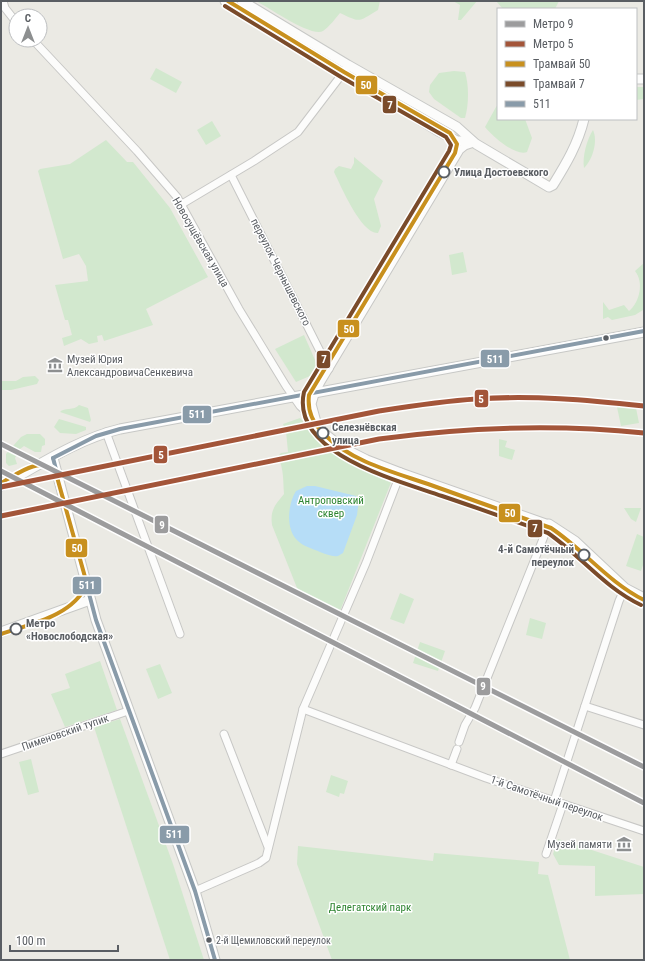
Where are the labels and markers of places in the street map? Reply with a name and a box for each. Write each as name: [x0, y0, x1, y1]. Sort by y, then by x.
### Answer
marker: Улица Достоевского: [437, 165, 451, 179]
place label: Улица Достоевского: [454, 166, 549, 179]
unlabelled marker: [601, 333, 611, 343]
place label: Музей Юрия АлександровичаСенкевича: [67, 353, 193, 379]
museum icon: Музей Юрия АлександровичаСенкевича: [46, 356, 64, 374]
place label: Селезнёвская улица: [332, 421, 397, 447]
marker: Селезнёвская улица: [316, 426, 330, 440]
place label: 4-й Самотёчный переулок: [498, 543, 574, 569]
marker: 4-й Самотёчный переулок: [577, 548, 591, 562]
place label: Метро «Новослободская»: [26, 617, 113, 643]
marker: Метро «Новослободская»: [9, 622, 23, 636]
museum icon: Музей памяти: [615, 835, 633, 853]
place label: Музей памяти: [547, 838, 612, 851]
marker: 2-й Щемиловский переулок: [204, 935, 214, 945]
place label: 2-й Щемиловский переулок: [216, 935, 331, 946]

